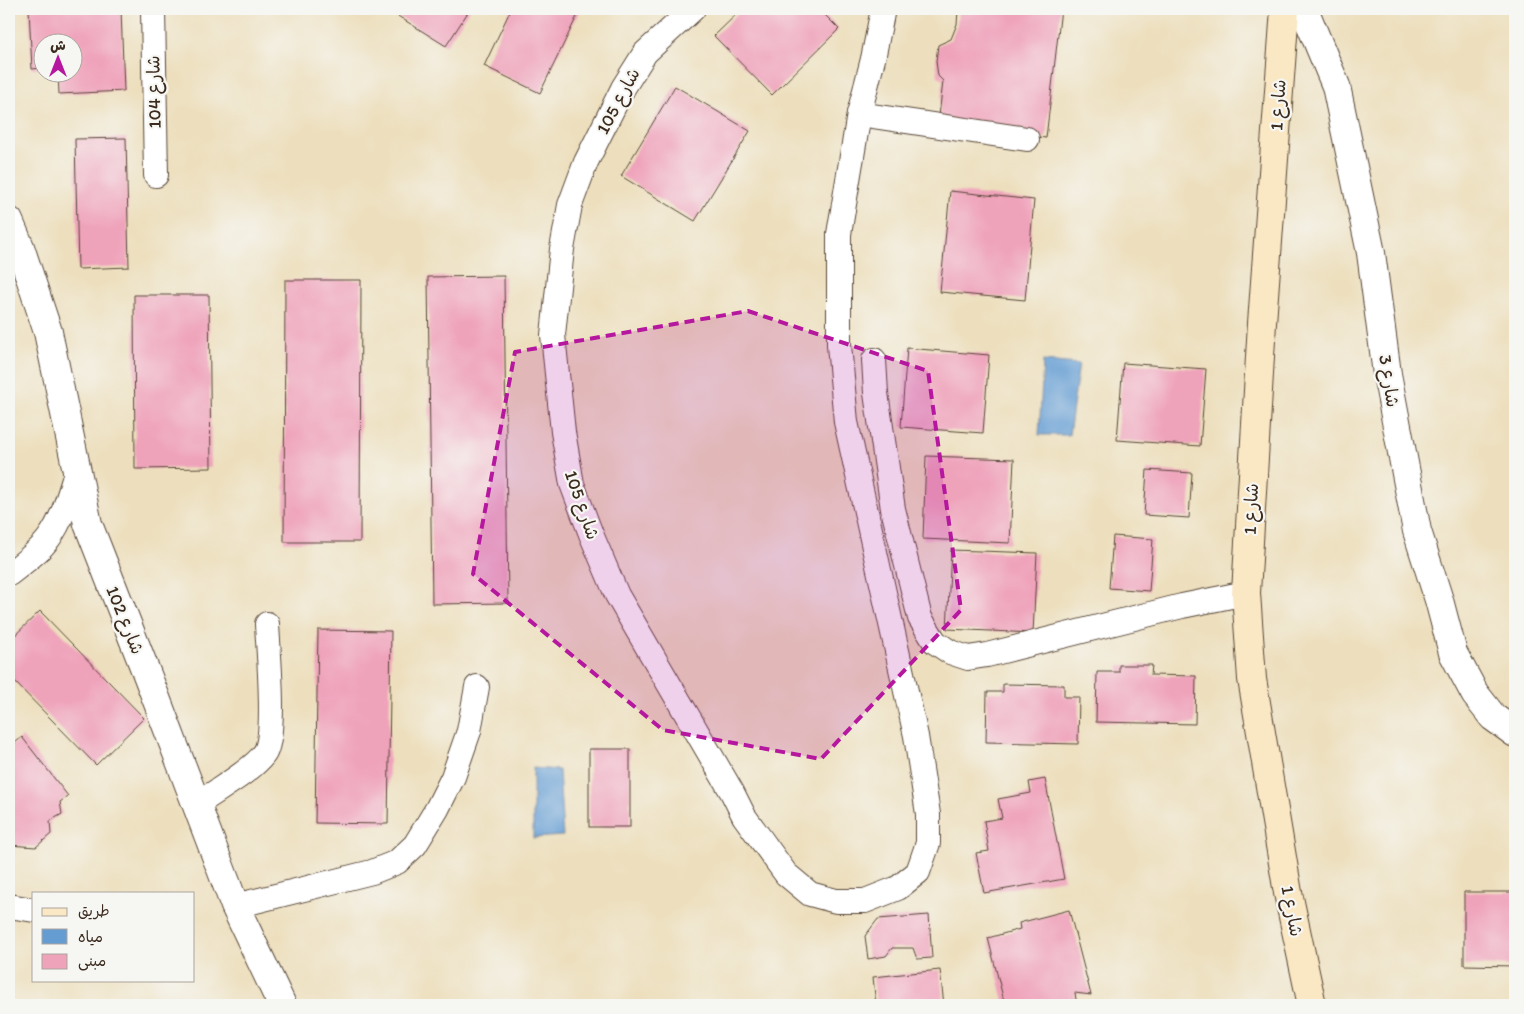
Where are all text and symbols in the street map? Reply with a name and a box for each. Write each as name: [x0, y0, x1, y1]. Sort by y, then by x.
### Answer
north arrow: [32, 32, 82, 82]
text: ش: [50, 37, 66, 54]
street label: شارع 104: [142, 55, 167, 129]
street label: شارع 105: [591, 64, 645, 138]
street label: شارع 1: [1265, 79, 1292, 131]
street label: شارع 3: [1373, 353, 1404, 409]
street label: شارع 105: [559, 467, 604, 543]
street label: شارع 1: [1239, 483, 1264, 535]
street label: شارع 102: [100, 583, 149, 658]
street label: شارع 1: [1275, 884, 1308, 939]
legend: [32, 892, 195, 982]
text: طريق: [78, 902, 110, 920]
text: مياه: [78, 928, 103, 946]
text: مبنى: [78, 952, 106, 971]

